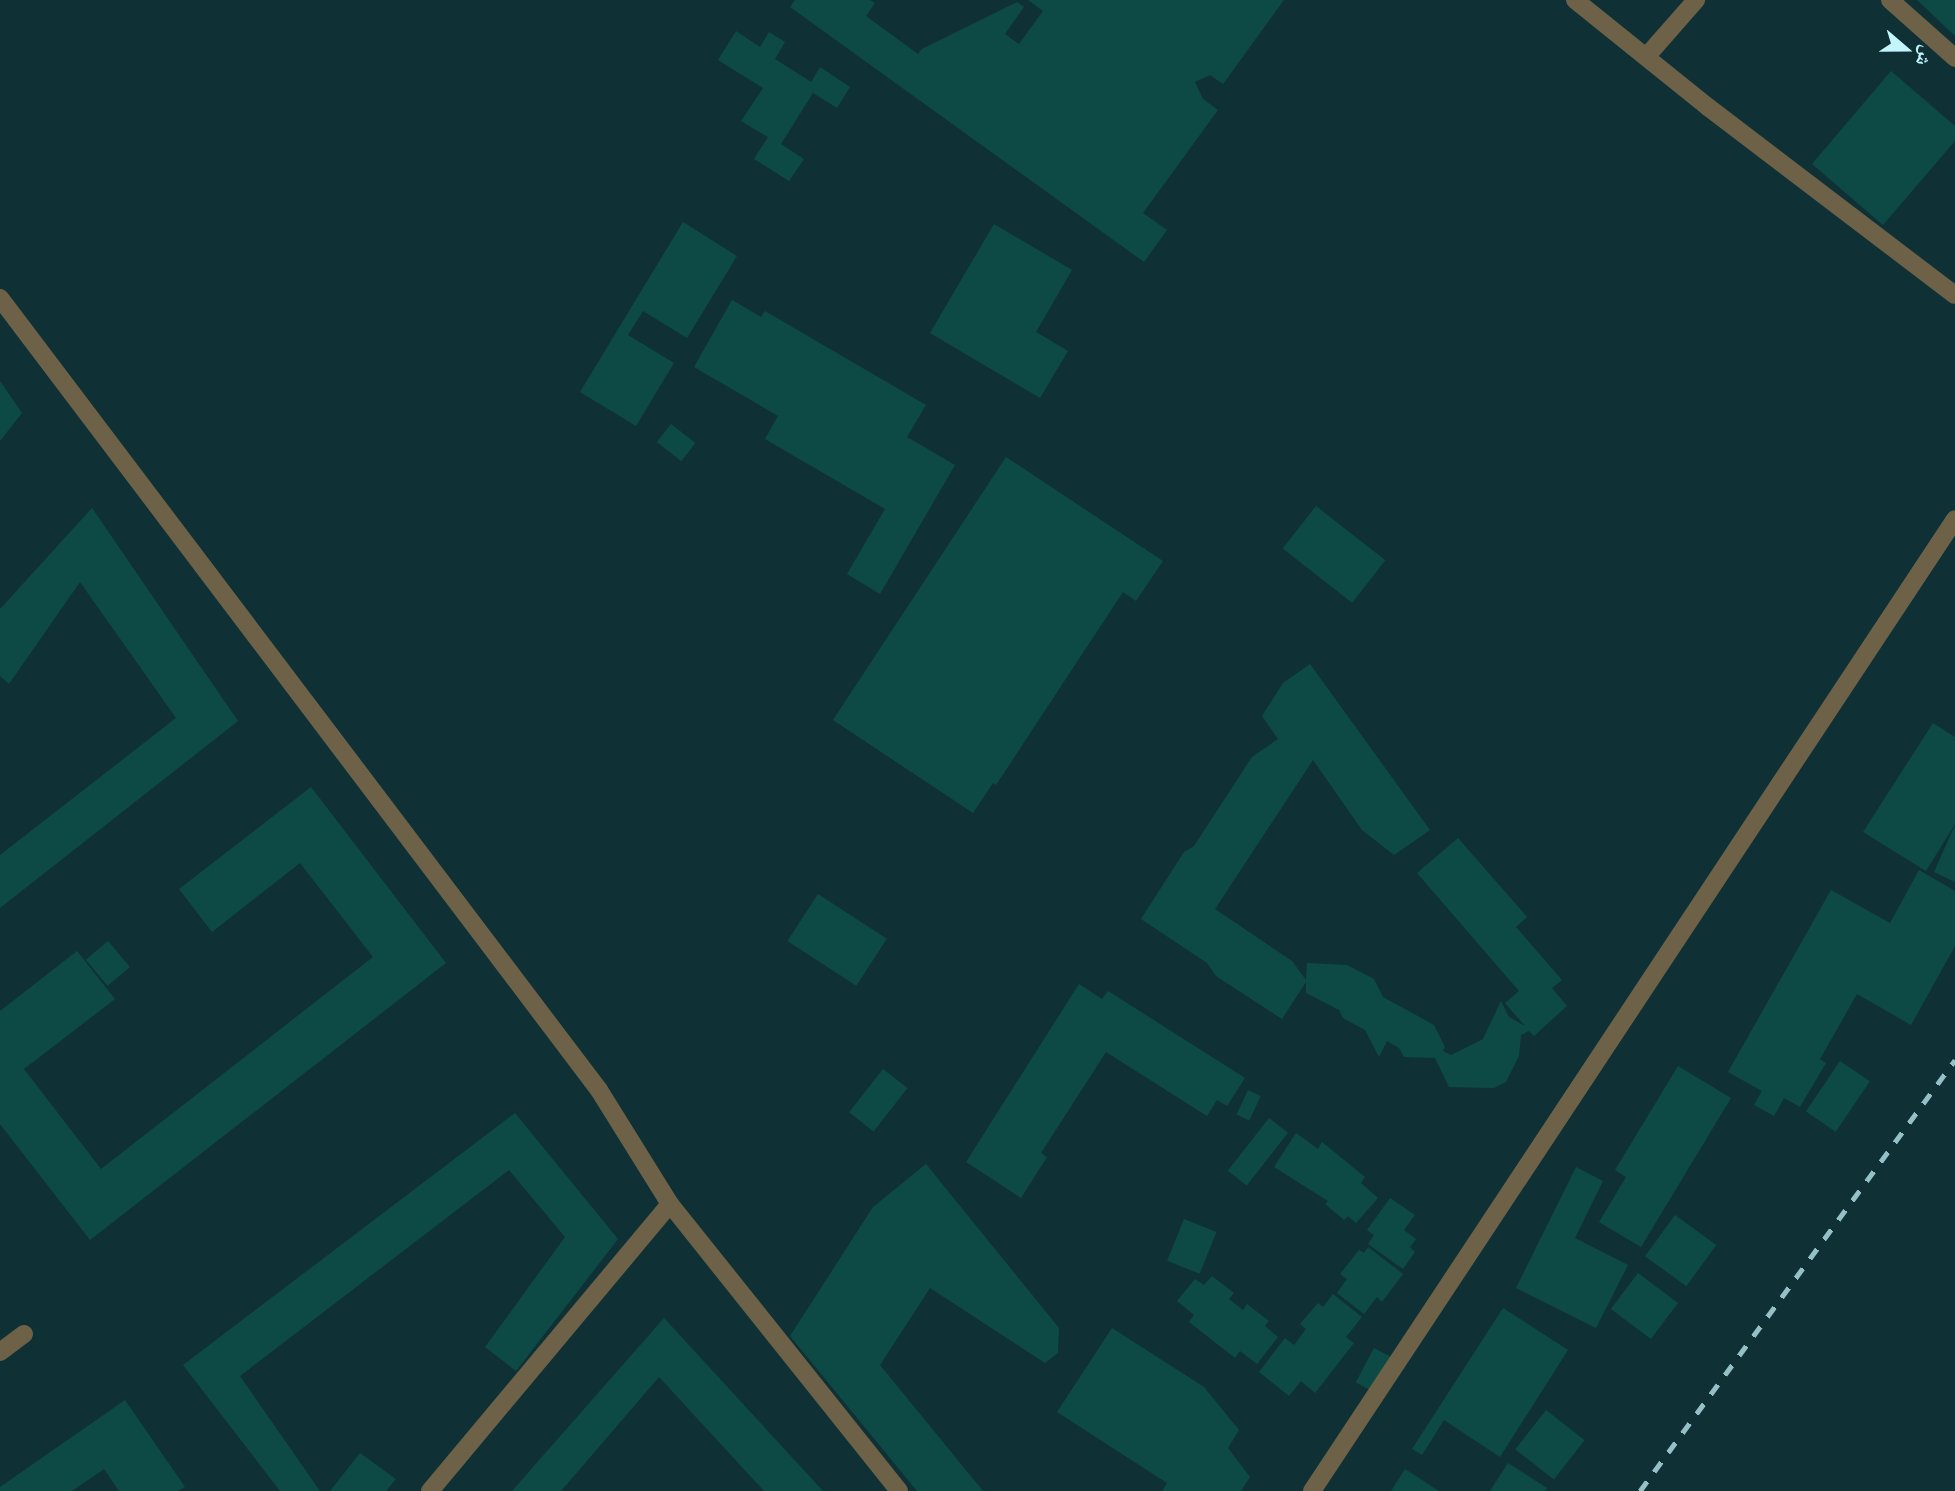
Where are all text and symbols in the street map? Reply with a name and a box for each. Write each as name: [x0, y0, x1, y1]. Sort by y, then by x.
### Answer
north arrow: [1871, 14, 1941, 84]
text: ش: [1909, 42, 1943, 71]

